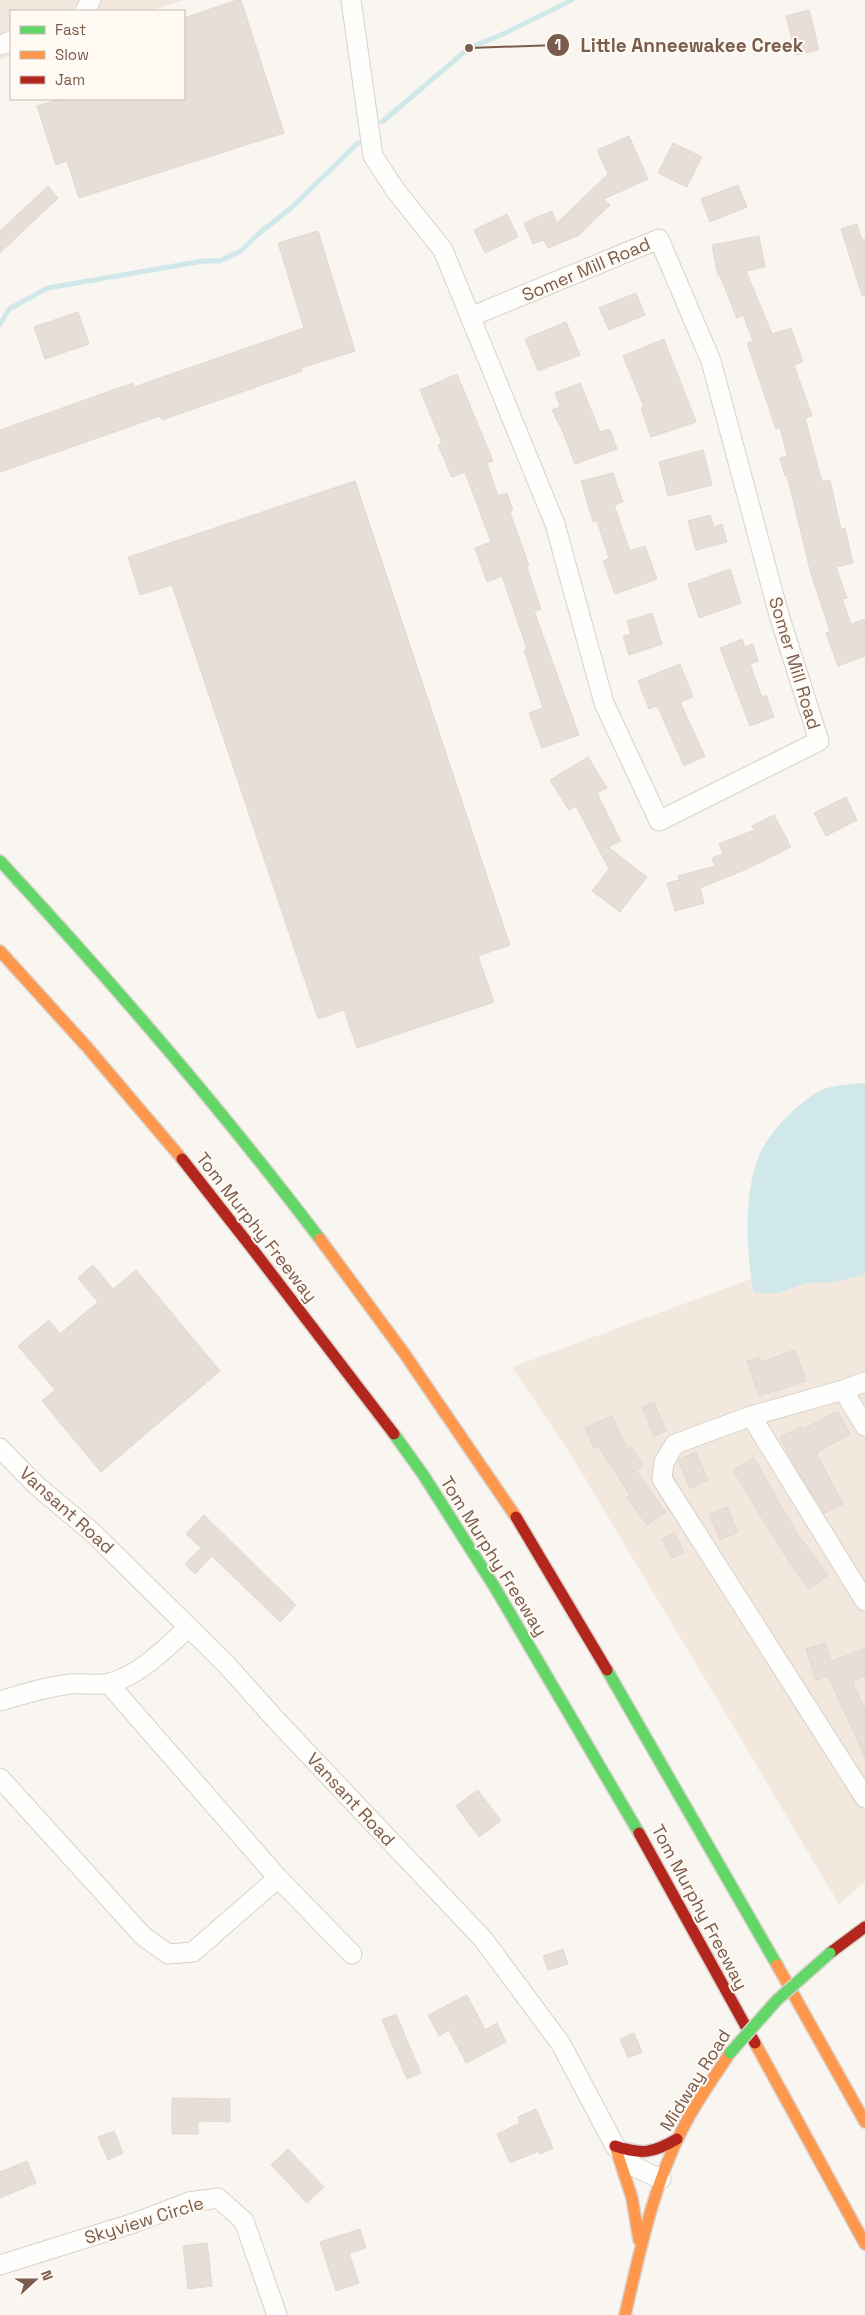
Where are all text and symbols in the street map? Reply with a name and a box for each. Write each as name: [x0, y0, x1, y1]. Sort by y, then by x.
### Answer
legend: [10, 10, 185, 100]
text: Fast: [55, 20, 86, 39]
callout: Little Anneewakee Creek: [546, 28, 814, 62]
text: Little Anneewakee Creek: [580, 33, 804, 58]
text: 1: [555, 35, 561, 54]
text: Slow: [55, 45, 89, 64]
text: Jam: [55, 70, 85, 89]
street label: Somer Mill Road: [518, 232, 654, 306]
street label: Somer Mill Road: [764, 594, 826, 732]
street label: Tom Murphy Freeway: [191, 1147, 323, 1307]
street label: Vansant Road: [15, 1461, 119, 1559]
street label: Tom Murphy Freeway: [435, 1472, 553, 1640]
street label: Vansant Road: [302, 1747, 400, 1851]
street label: Tom Murphy Freeway: [647, 1820, 753, 1994]
street label: Midway Road: [655, 2025, 735, 2135]
street label: Skyview Circle: [82, 2191, 206, 2249]
north arrow: [10, 2255, 60, 2305]
text: N: [37, 2268, 57, 2283]

